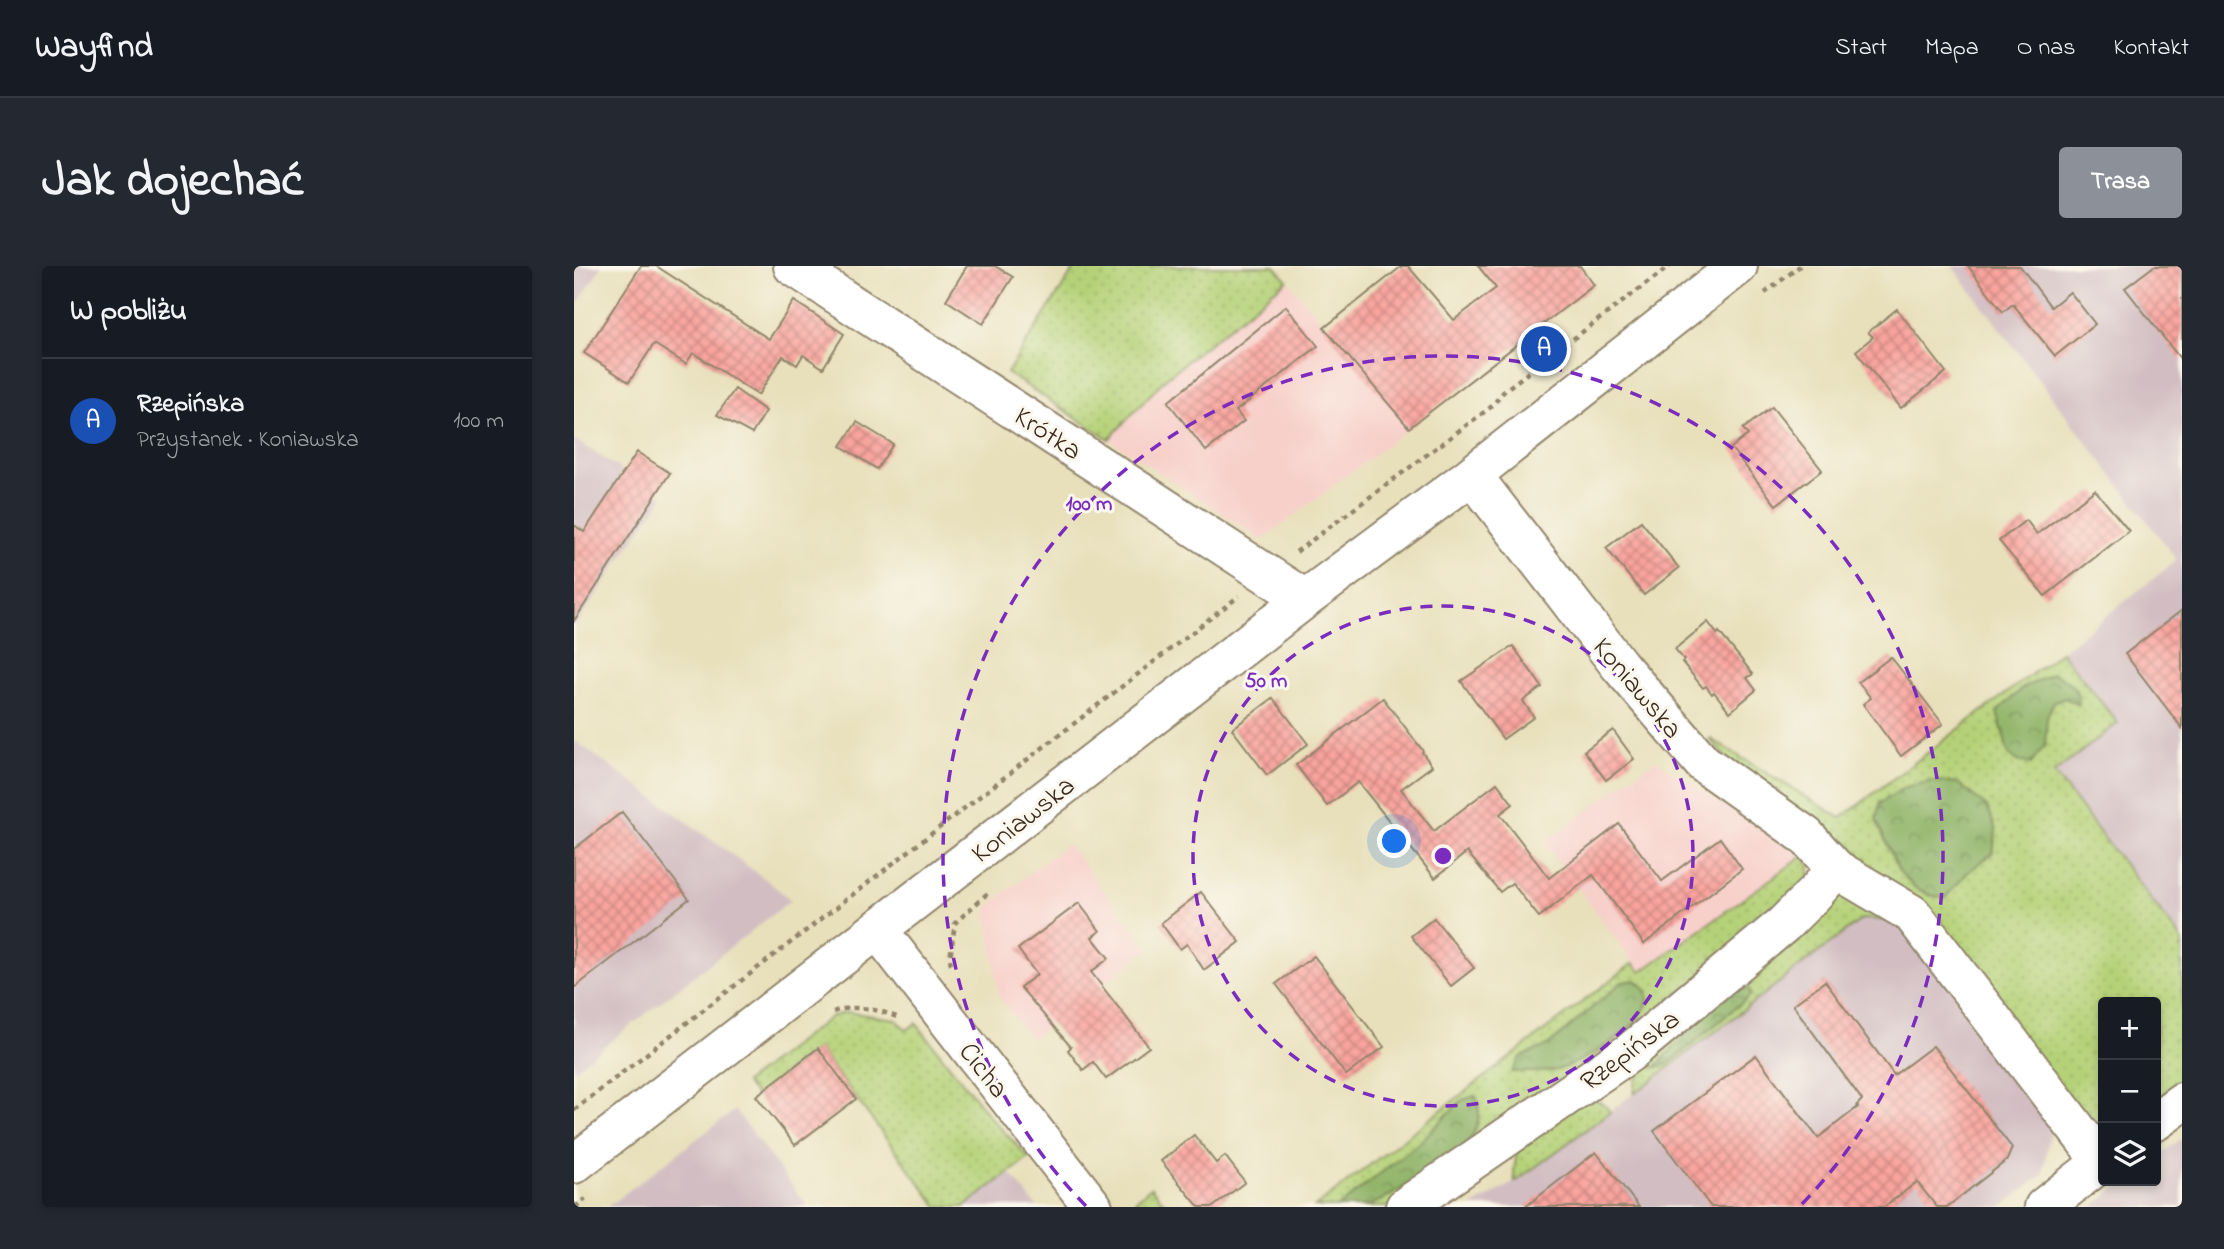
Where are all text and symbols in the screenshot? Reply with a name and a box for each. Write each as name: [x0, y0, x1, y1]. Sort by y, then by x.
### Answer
text: Wayfind: [35, 24, 153, 72]
text: Start: [1835, 31, 1887, 66]
text: Mapa: [1925, 31, 1979, 66]
text: O nas: [2017, 31, 2075, 66]
text: Kontakt: [2113, 31, 2189, 66]
text: Jak dojechać: [42, 146, 303, 218]
button: Trasa: [2059, 147, 2182, 218]
text: W pobliżu: [70, 290, 187, 334]
pin: A: [1521, 323, 1567, 375]
text: Rzepińska: [137, 386, 244, 424]
street label: Krótka: [1005, 398, 1089, 472]
text: A: [86, 405, 100, 438]
text: 100 m: [453, 405, 504, 438]
text: Przystanek · Koniawska: [137, 424, 359, 457]
text: 100 m: [1066, 490, 1112, 520]
street label: Koniawska: [1581, 629, 1691, 749]
text: 50 m: [1245, 667, 1287, 697]
street label: Koniawska: [963, 767, 1085, 875]
your location: [1377, 824, 1411, 858]
centre of rings: [1431, 844, 1455, 868]
map controls: [2098, 997, 2161, 1186]
button: +: [2098, 997, 2161, 1060]
street label: Rzepińska: [1573, 1001, 1690, 1103]
street label: Cicha: [947, 1034, 1017, 1108]
button: −: [2098, 1060, 2161, 1123]
button: layers: [2098, 1123, 2161, 1186]

